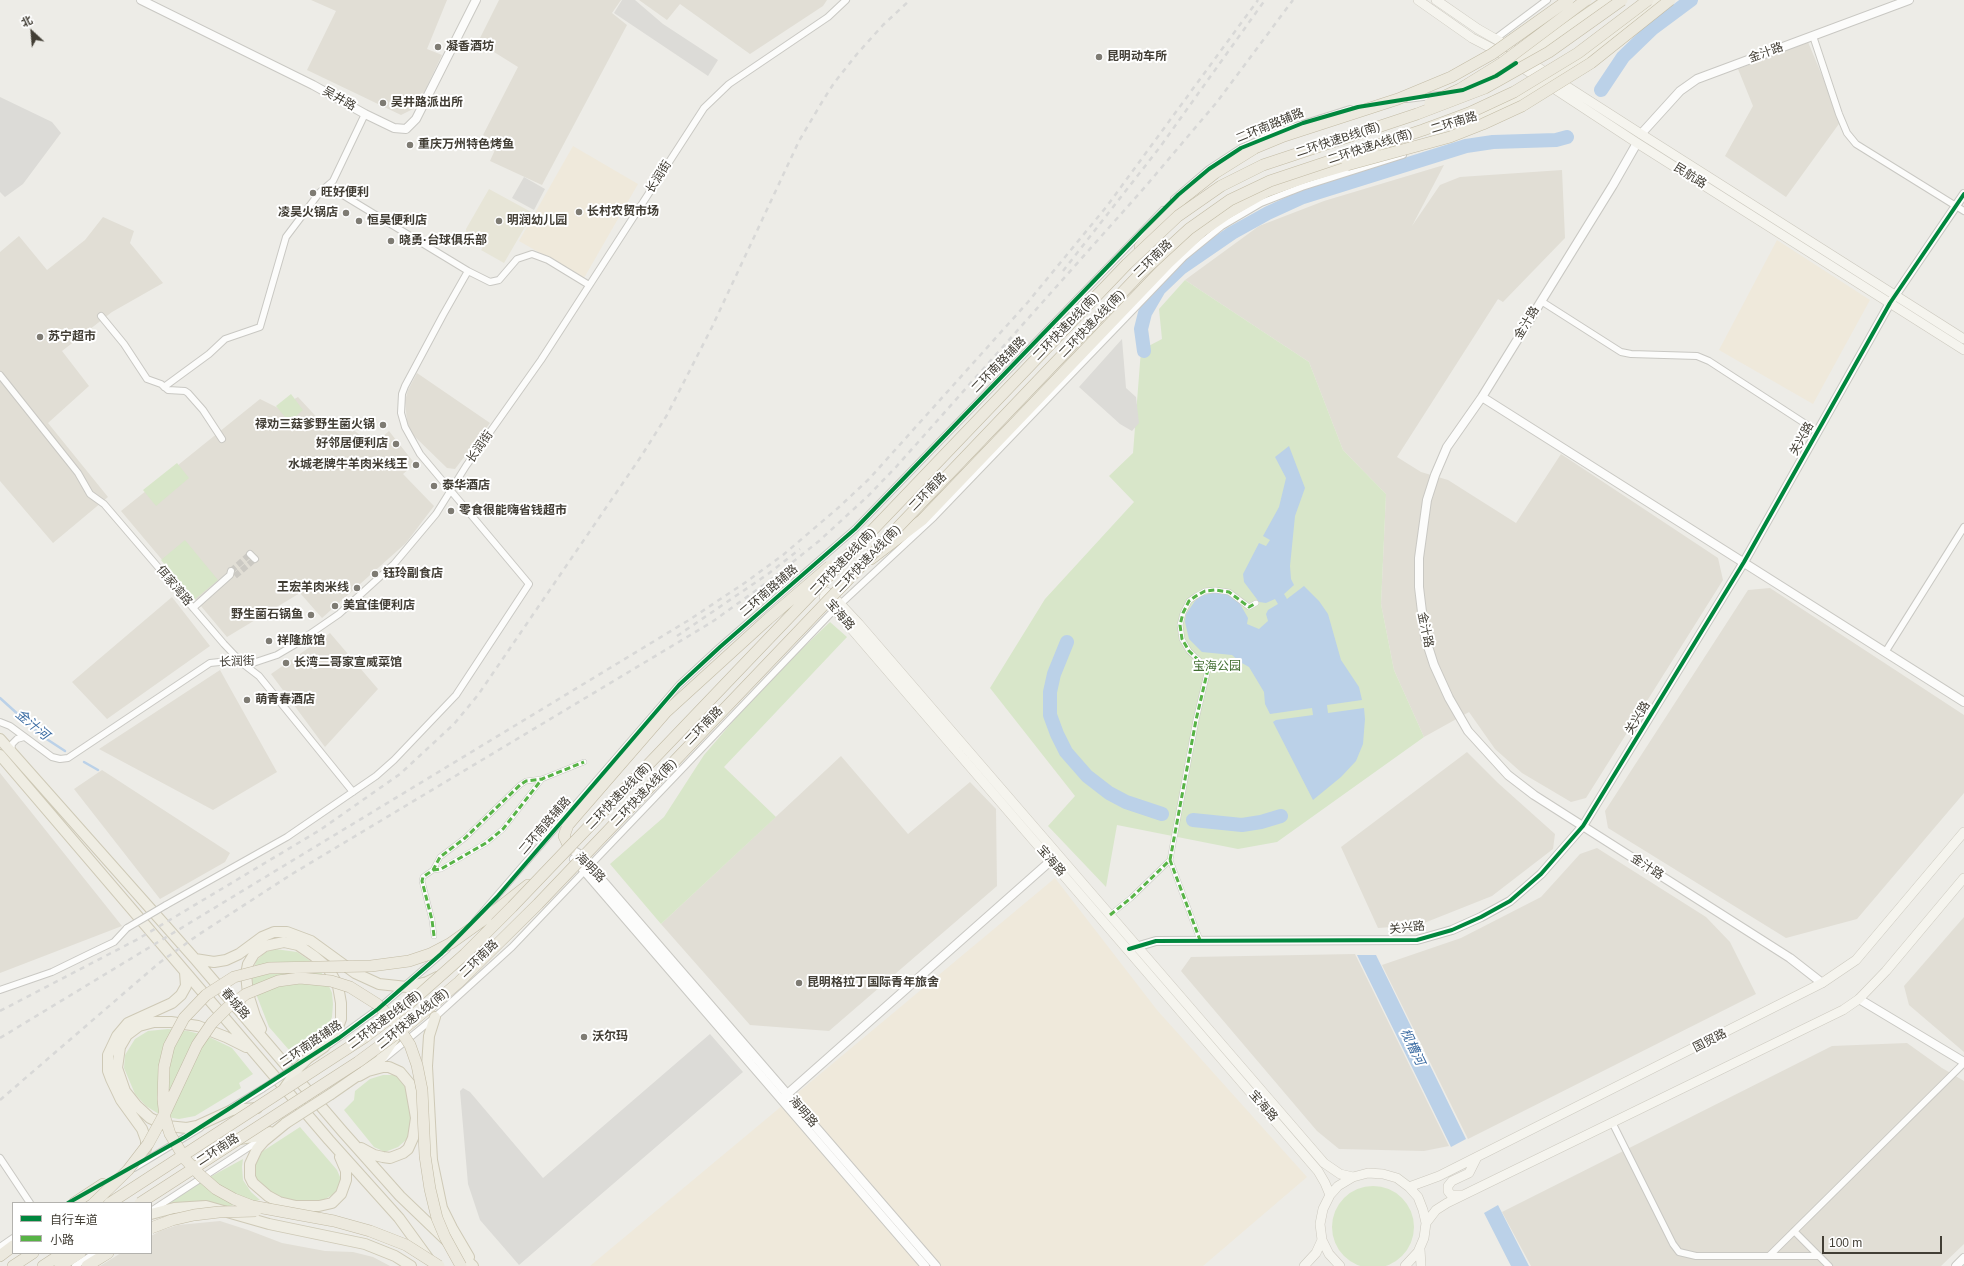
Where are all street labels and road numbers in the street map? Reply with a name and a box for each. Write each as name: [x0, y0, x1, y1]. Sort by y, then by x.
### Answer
street label: 金汁路: [1747, 40, 1785, 66]
street label: 吴井路: [320, 84, 358, 114]
street label: 二环南路辅路: [1234, 106, 1306, 146]
street label: 二环南路: [1429, 109, 1479, 137]
street label: 二环快速B线(南): [1294, 120, 1382, 160]
street label: 二环快速A线(南): [1326, 127, 1414, 167]
street label: 长润街: [643, 158, 675, 196]
street label: 民航路: [1671, 160, 1709, 192]
street label: 二环南路: [1131, 237, 1175, 281]
street label: 二环快速A线(南): [1056, 287, 1128, 361]
street label: 二环快速B线(南): [1030, 290, 1102, 364]
street label: 金汁路: [1512, 304, 1542, 342]
street label: 二环南路辅路: [969, 334, 1029, 396]
street label: 关兴路: [1787, 420, 1817, 458]
street label: 长润街: [464, 428, 496, 466]
street label: 二环南路: [906, 470, 950, 514]
street label: 二环快速A线(南): [832, 522, 904, 596]
street label: 二环快速B线(南): [807, 525, 879, 599]
street label: 二环南路辅路: [737, 562, 801, 620]
street label: 佴家湾路: [153, 563, 195, 609]
street label: 宝海路: [823, 597, 857, 633]
street label: 金汁路: [1414, 611, 1436, 649]
street label: 长润街: [219, 654, 255, 670]
street label: 关兴路: [1623, 699, 1653, 737]
street label: 二环南路: [682, 704, 726, 748]
street label: 二环快速A线(南): [608, 756, 680, 830]
street label: 二环快速B线(南): [583, 759, 655, 833]
street label: 二环南路辅路: [516, 794, 574, 858]
street label: 宝海路: [1034, 843, 1068, 879]
street label: 海明路: [572, 850, 608, 886]
street label: 金汁路: [1628, 851, 1666, 883]
street label: 关兴路: [1388, 919, 1426, 937]
street label: 二环南路: [457, 937, 501, 981]
street label: 春城路: [218, 986, 252, 1022]
street label: 二环快速A线(南): [374, 986, 452, 1052]
street label: 二环快速B线(南): [346, 988, 424, 1052]
street label: 二环南路辅路: [277, 1018, 345, 1070]
street label: 国贸路: [1691, 1026, 1729, 1056]
street label: 宝海路: [1246, 1088, 1280, 1124]
street label: 海明路: [786, 1094, 820, 1130]
street label: 二环南路: [194, 1131, 242, 1169]

